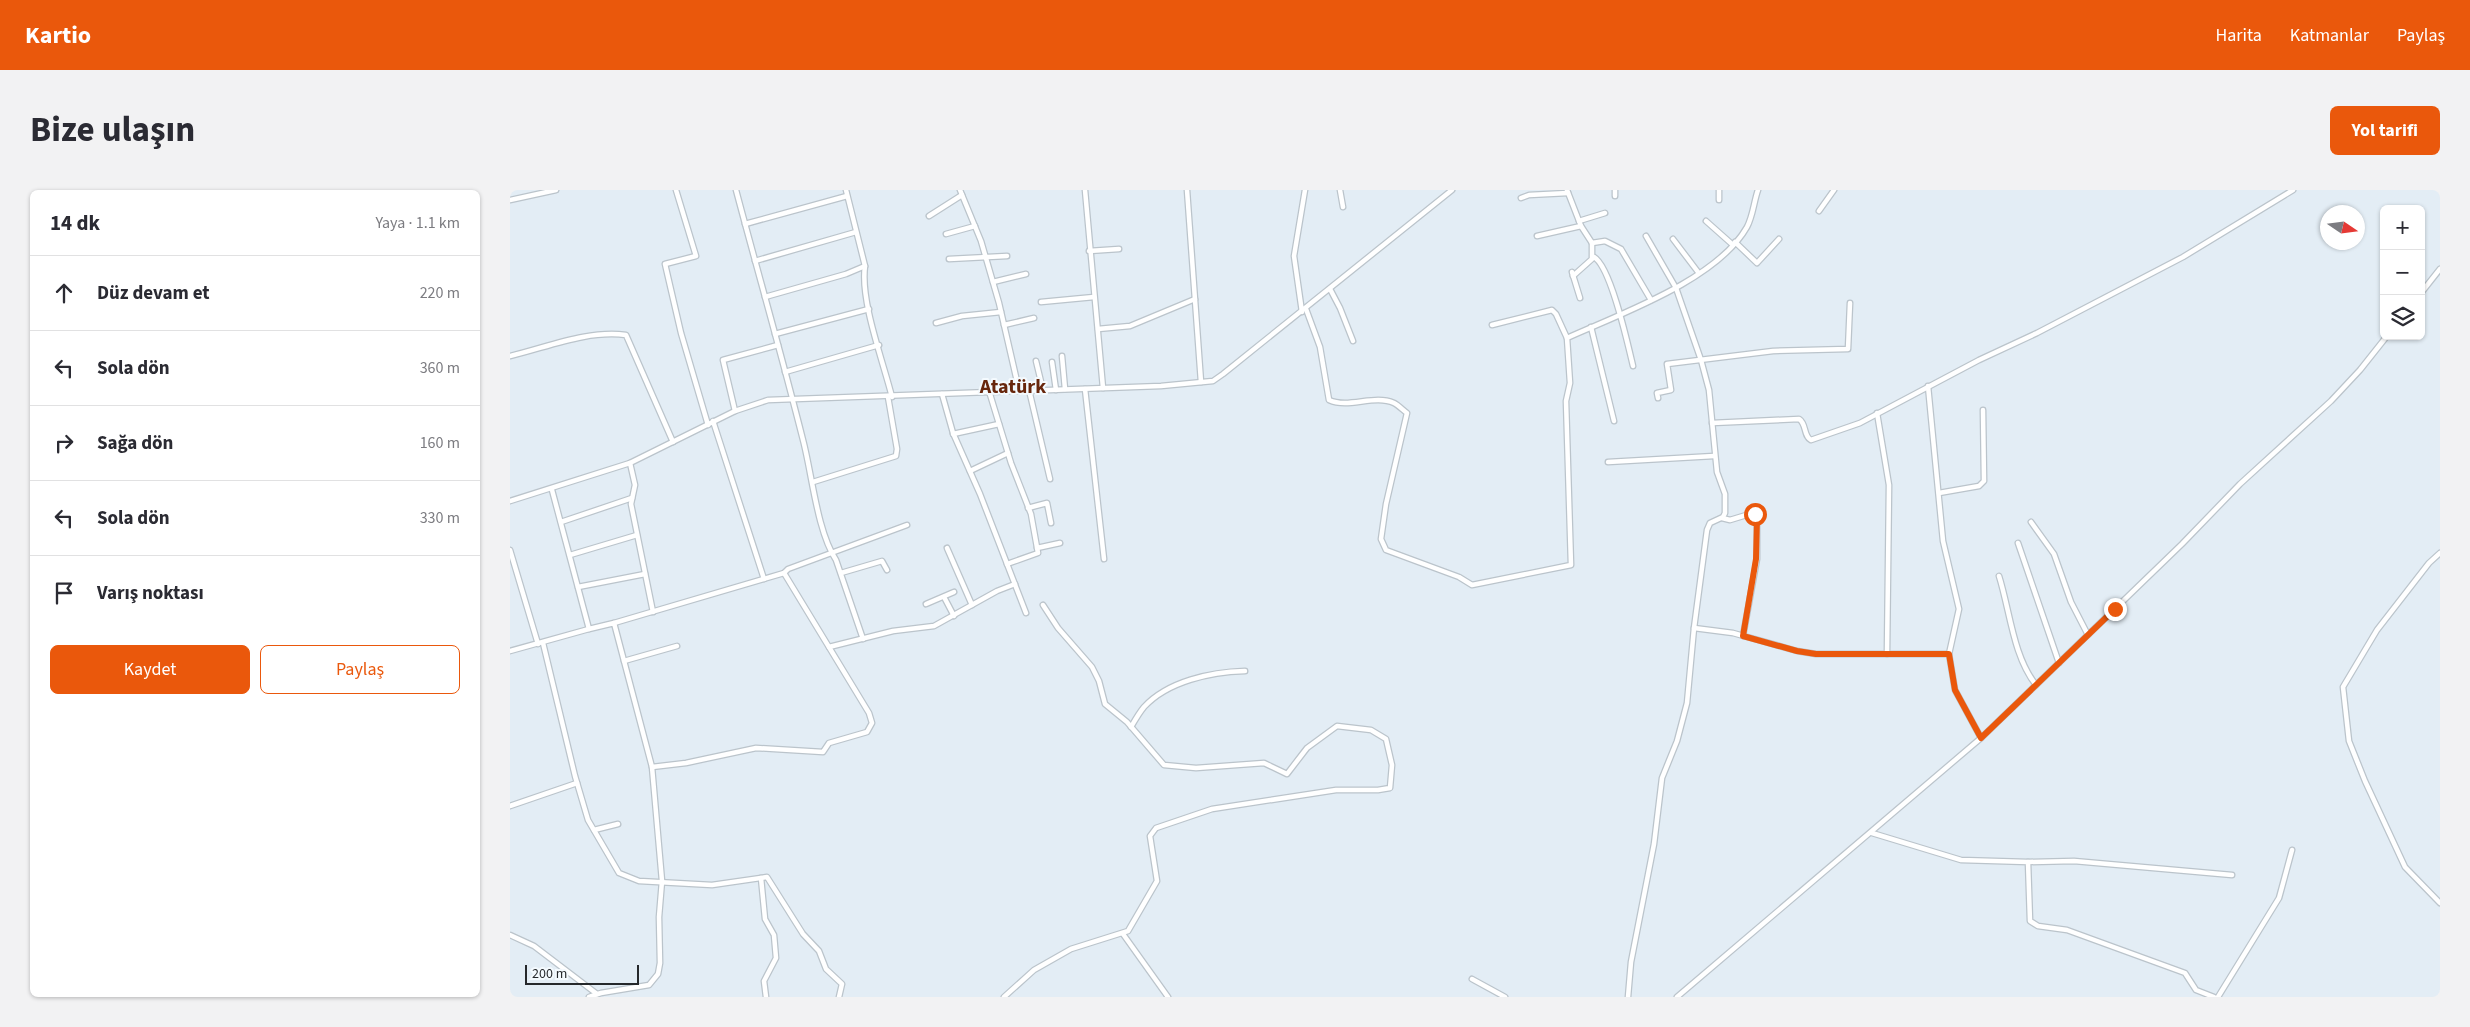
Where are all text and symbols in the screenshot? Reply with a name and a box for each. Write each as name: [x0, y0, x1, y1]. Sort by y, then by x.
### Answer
text: Kartio: [25, 18, 91, 53]
text: Harita: [2216, 23, 2262, 48]
text: Katmanlar: [2290, 23, 2369, 48]
text: Paylaş: [2397, 23, 2445, 48]
text: Bize ulaşın: [30, 105, 195, 155]
button: Yol tarifi: [2330, 106, 2440, 155]
north arrow: [2320, 205, 2365, 250]
map controls: [2380, 205, 2425, 340]
button: +: [2380, 205, 2425, 250]
text: 14 dk: [50, 208, 100, 238]
text: Yaya · 1.1 km: [376, 212, 460, 234]
button: −: [2380, 250, 2425, 295]
icon: ahead: [50, 279, 78, 307]
text: Düz devam et: [97, 280, 210, 307]
text: 220 m: [420, 282, 460, 304]
button: layers: [2380, 295, 2425, 340]
icon: left: [50, 354, 78, 382]
text: Sola dön: [97, 355, 170, 382]
text: 360 m: [420, 357, 460, 379]
district label: Atatürk: [979, 373, 1046, 401]
icon: right: [50, 429, 78, 457]
text: Sağa dön: [97, 430, 173, 457]
text: 160 m: [420, 432, 460, 454]
route start: [1744, 503, 1767, 526]
icon: left: [50, 504, 78, 532]
text: Sola dön: [97, 505, 170, 532]
text: 330 m: [420, 507, 460, 529]
icon: arrive: [50, 579, 78, 607]
text: Varış noktası: [97, 580, 204, 607]
route end: [2104, 598, 2127, 621]
button: Kaydet: [50, 645, 250, 694]
button: Paylaş: [260, 645, 460, 694]
scale bar: [525, 962, 639, 985]
text: 200 m: [532, 964, 567, 984]

